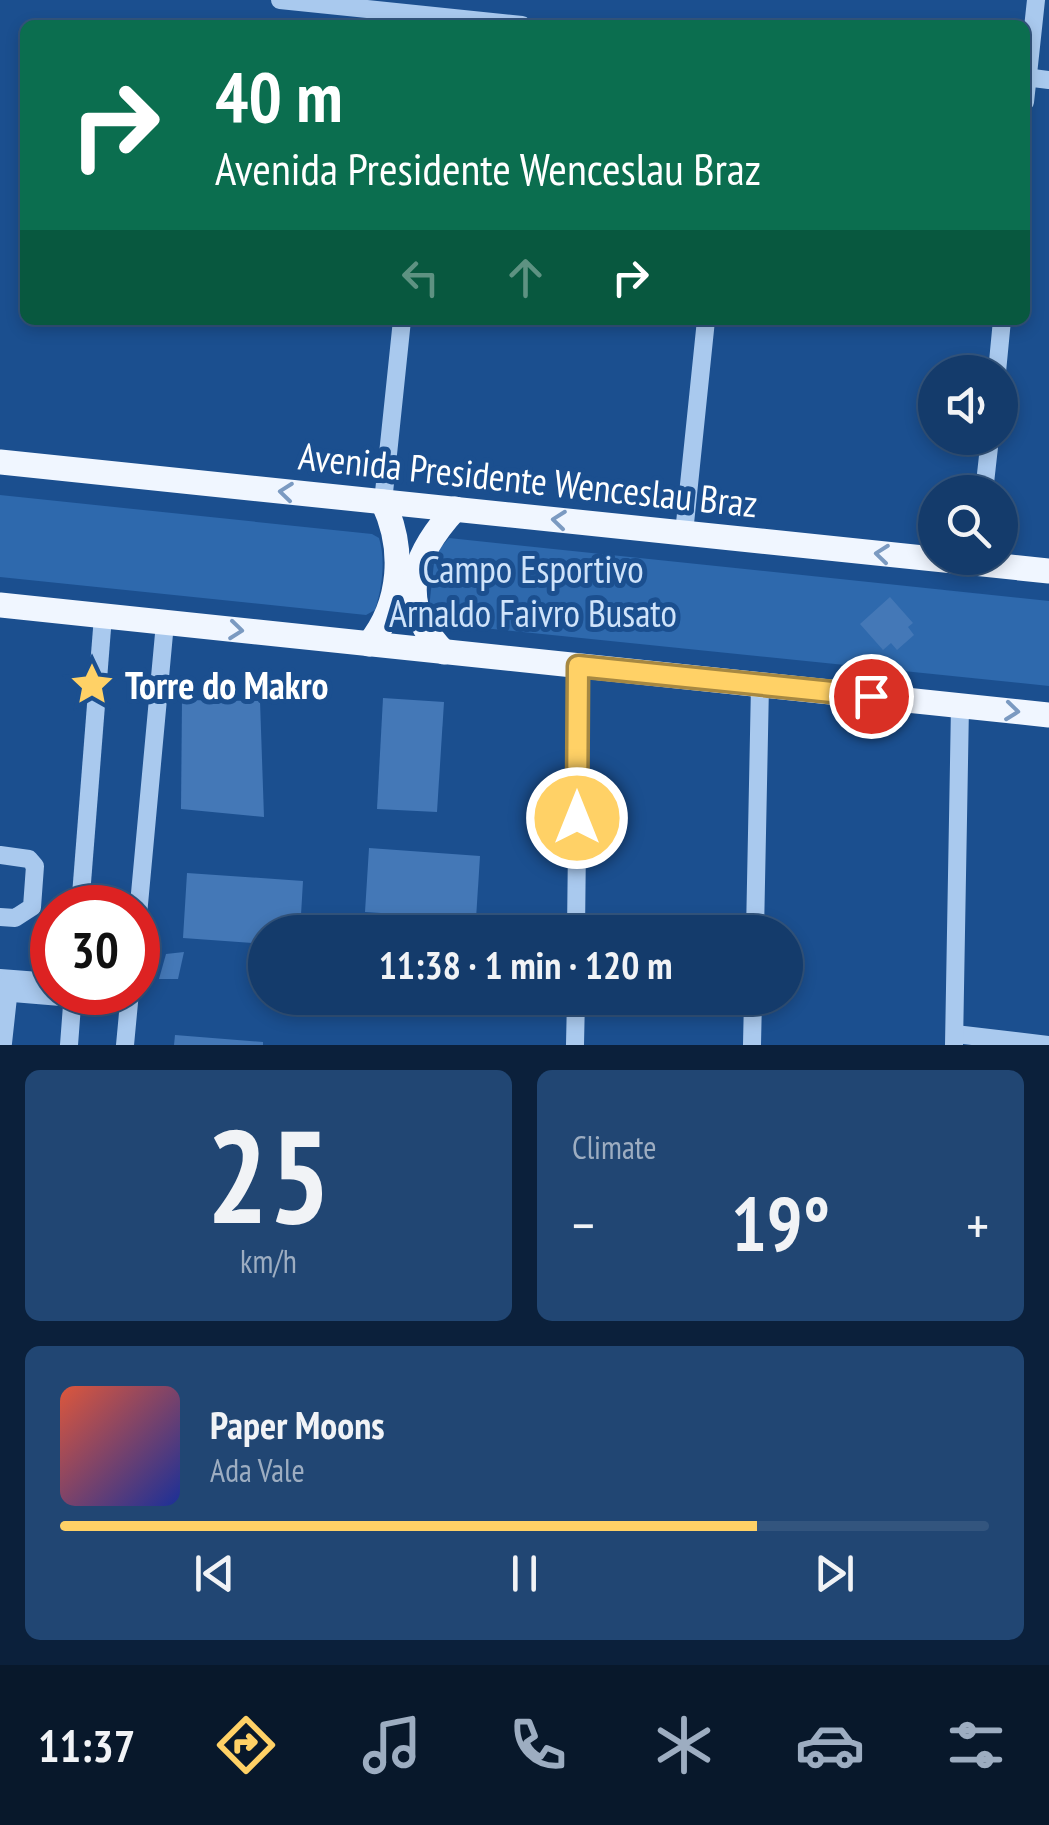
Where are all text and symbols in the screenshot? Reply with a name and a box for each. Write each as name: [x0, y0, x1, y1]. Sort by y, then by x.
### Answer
text: 40 m: [215, 51, 343, 141]
icon: right: [50, 60, 180, 190]
text: Avenida Presidente Wenceslau Braz: [215, 139, 761, 197]
icon: left: [393, 250, 448, 305]
icon: ahead: [498, 250, 553, 305]
icon: right: [603, 250, 658, 305]
map controls: [918, 355, 1018, 575]
button: sound: [918, 355, 1018, 455]
street label: Avenida Presidente Wenceslau Braz: [296, 431, 760, 527]
button: search: [918, 475, 1018, 575]
one-way arrow: [278, 482, 294, 503]
one-way arrow: [551, 510, 567, 531]
one-way arrow: [874, 543, 890, 565]
park label: Campo Esportivo Arnaldo Faivro Busato: [389, 544, 677, 637]
one-way arrow: [229, 619, 245, 640]
pin: [829, 654, 914, 739]
place icon: Torre do Makro: [68, 660, 116, 708]
place label: Torre do Makro: [125, 660, 329, 709]
icon: arrive: [844, 669, 899, 724]
one-way arrow: [1004, 700, 1020, 721]
position arrow: [525, 766, 629, 870]
speed limit sign: 30: [30, 885, 160, 1015]
text: 11:38 · 1 min · 120 m: [379, 940, 672, 989]
text: 25: [206, 1091, 331, 1259]
text: Climate: [572, 1126, 656, 1168]
text: 19°: [731, 1175, 830, 1272]
text: −: [572, 1189, 595, 1260]
text: +: [966, 1189, 989, 1260]
text: km/h: [240, 1240, 297, 1282]
text: Paper Moons: [210, 1400, 385, 1449]
text: Ada Vale: [210, 1449, 305, 1491]
icon: previous: [187, 1546, 242, 1601]
icon: pause: [497, 1546, 552, 1601]
icon: next: [807, 1546, 862, 1601]
icon: directions: [211, 1710, 281, 1780]
icon: music: [357, 1710, 427, 1780]
icon: phone: [503, 1710, 573, 1780]
icon: climate: [649, 1710, 719, 1780]
icon: car: [795, 1710, 865, 1780]
icon: filters: [941, 1710, 1011, 1780]
text: 11:37: [38, 1716, 135, 1774]

